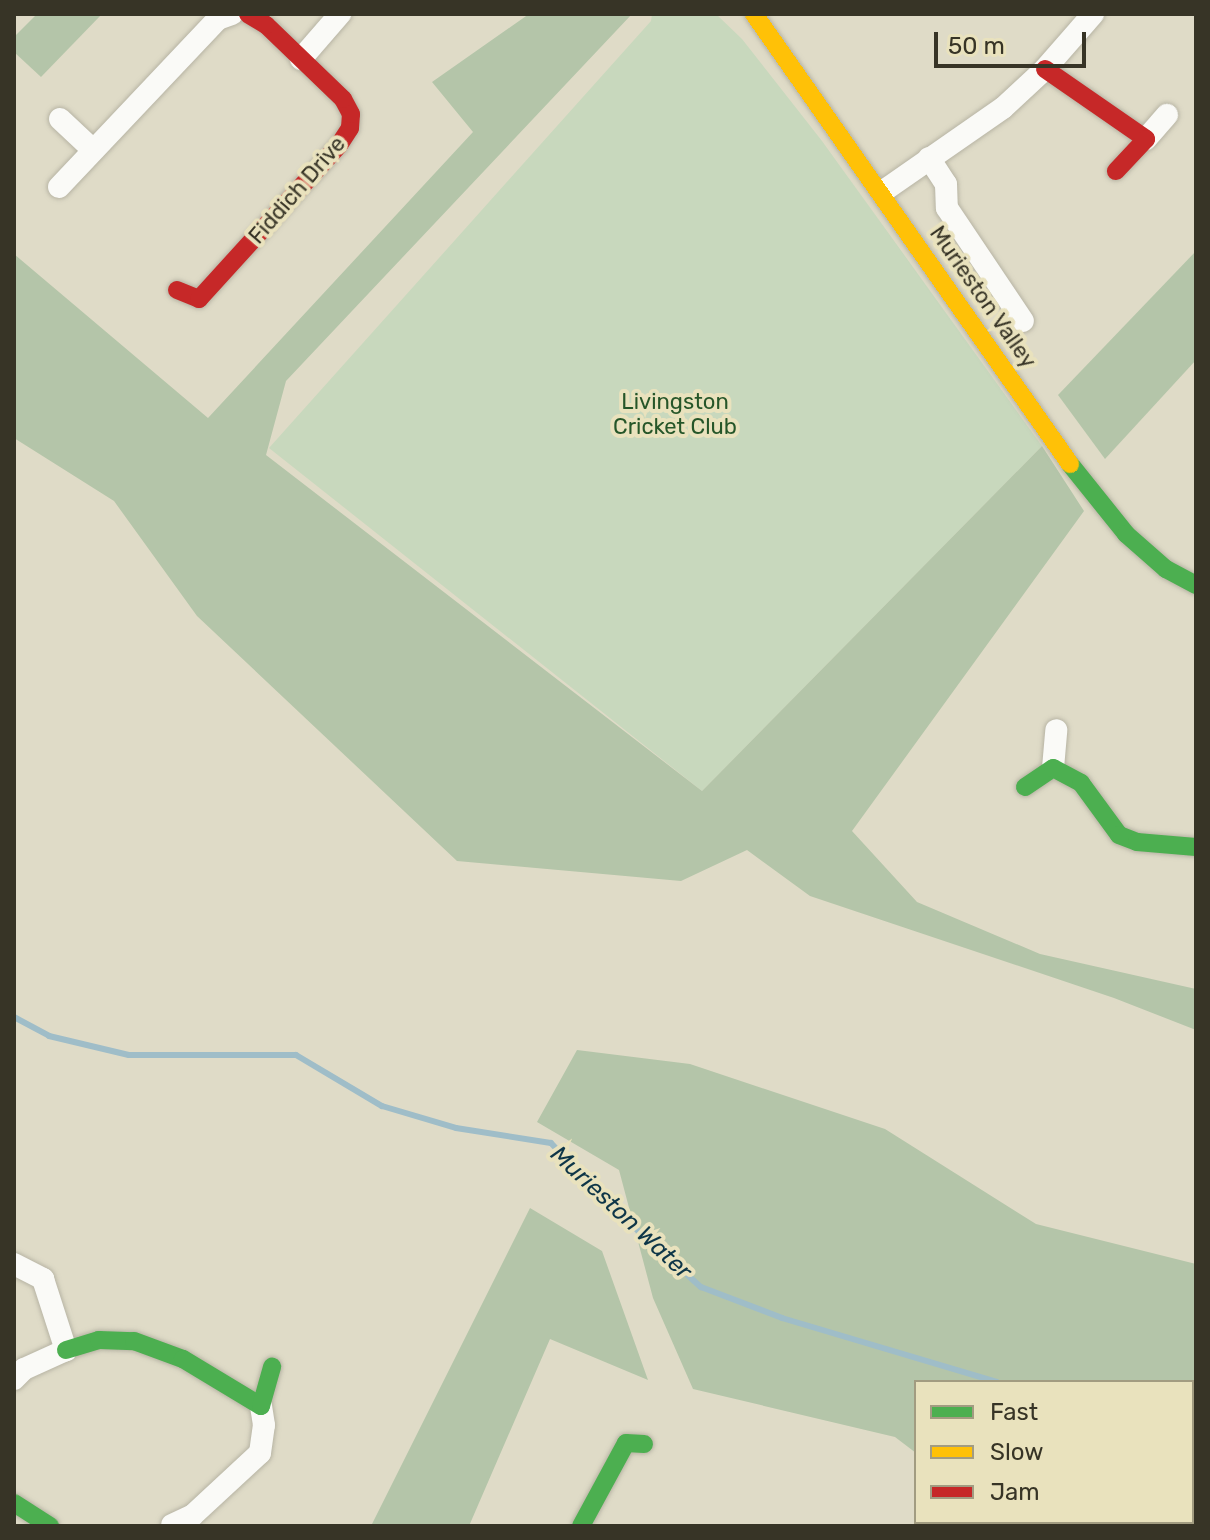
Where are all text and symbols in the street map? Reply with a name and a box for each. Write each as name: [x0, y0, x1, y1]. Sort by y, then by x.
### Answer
scale bar: [938, 16, 1090, 66]
text: 50 m: [948, 32, 1005, 60]
street label: Fiddich Drive: [243, 131, 351, 249]
street label: Murieston Valley: [924, 221, 1042, 373]
park label: Livingston Cricket Club: [613, 388, 737, 440]
water label: Murieston Water: [544, 1140, 698, 1286]
legend: [914, 1380, 1194, 1524]
text: Fast: [990, 1398, 1038, 1426]
text: Slow: [990, 1438, 1043, 1466]
text: Jam: [990, 1478, 1040, 1506]

